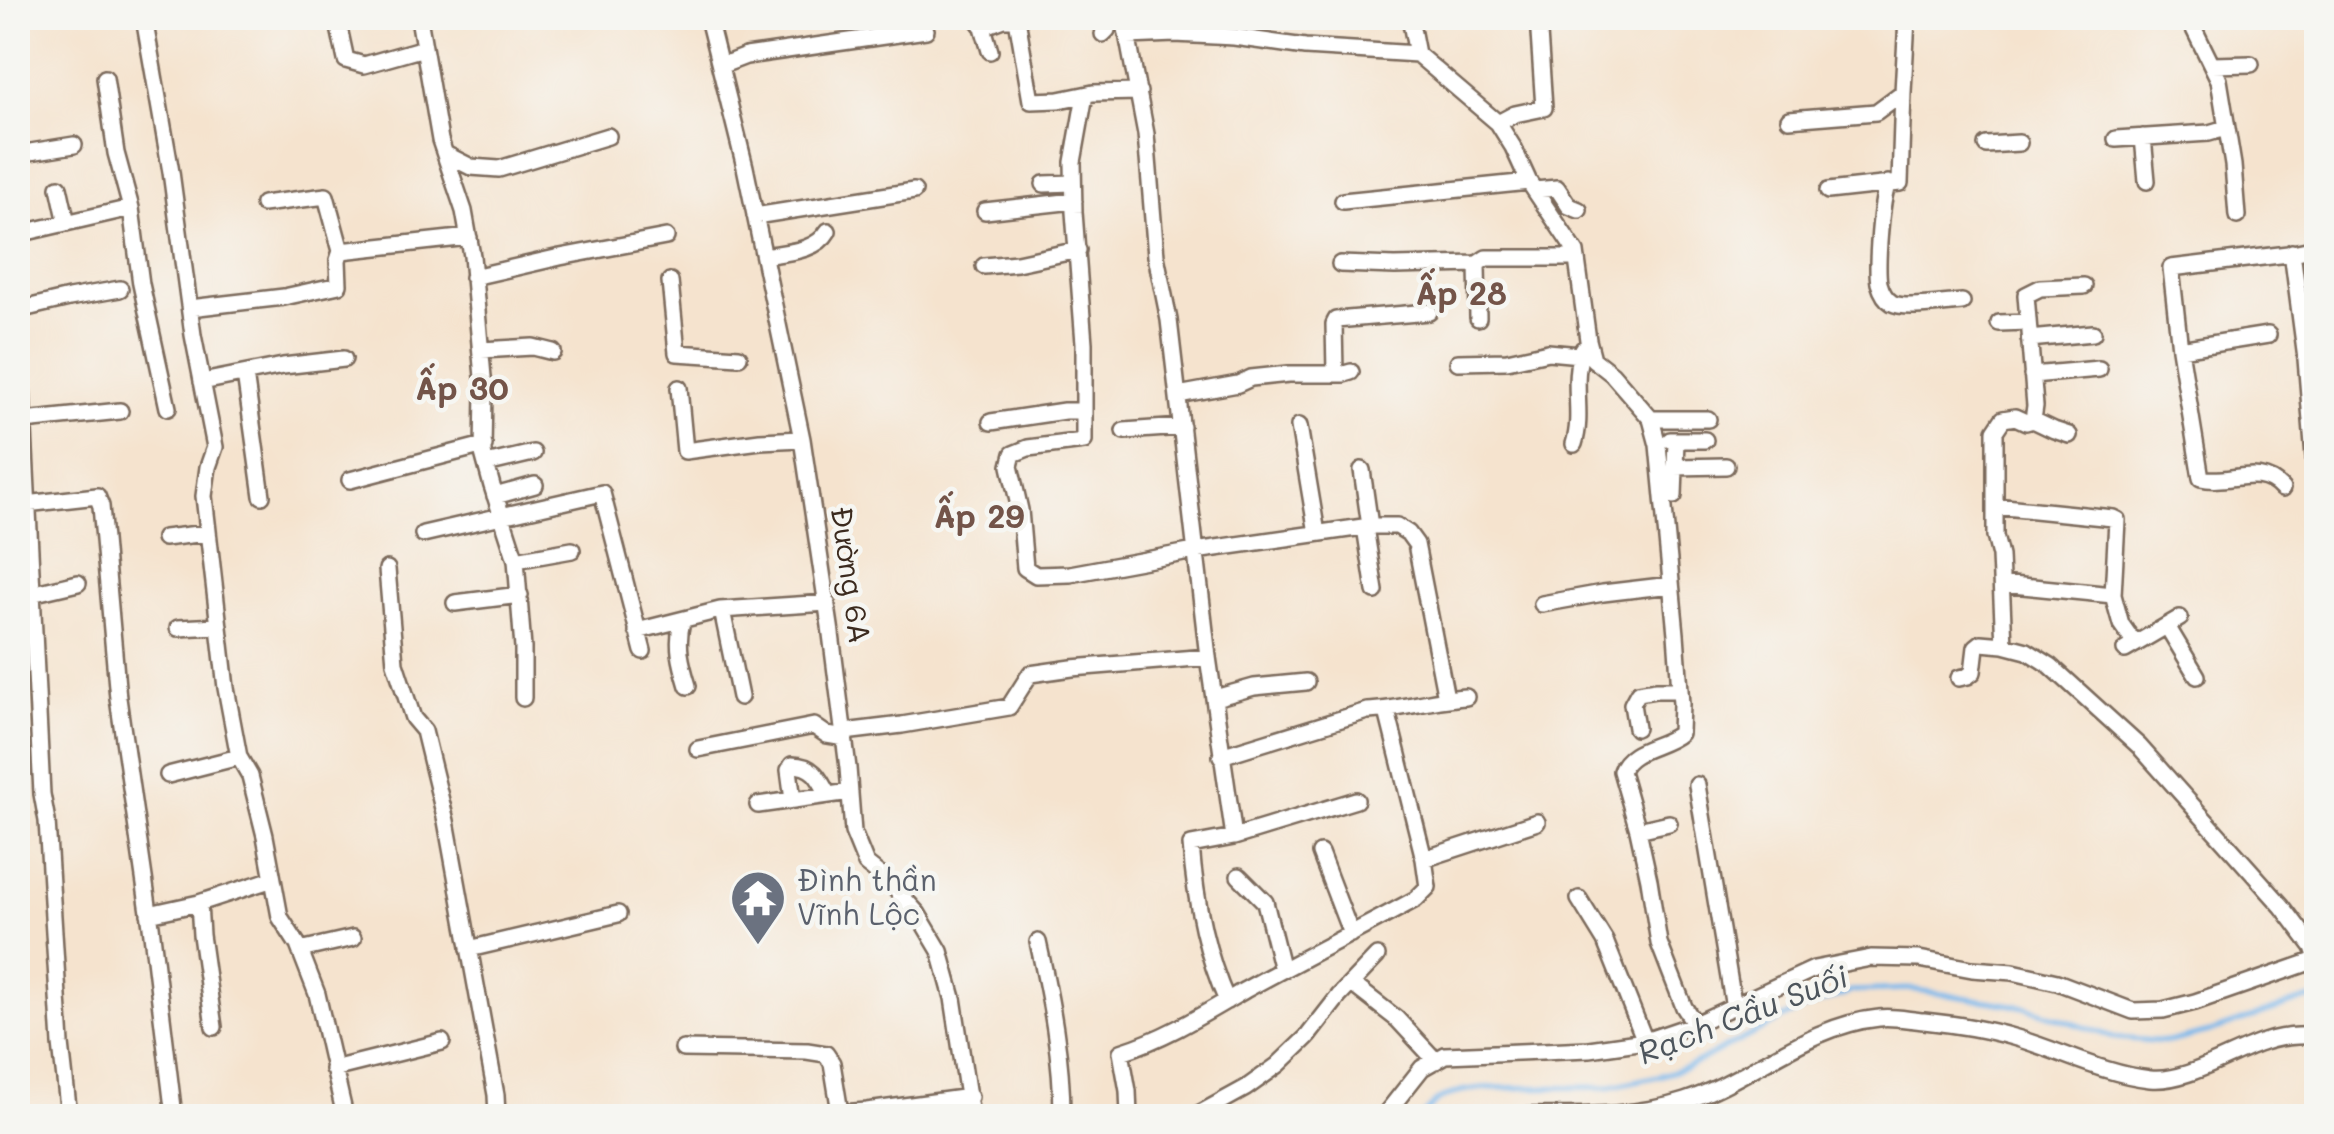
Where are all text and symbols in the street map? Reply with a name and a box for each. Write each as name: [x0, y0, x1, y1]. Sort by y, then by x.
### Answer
district label: Ấp 28: [1415, 268, 1507, 313]
district label: Ấp 30: [415, 363, 509, 408]
district label: Ấp 29: [933, 491, 1025, 536]
street label: Đường 6A: [823, 503, 881, 646]
place label: Đình thần Vĩnh Lộc: [797, 859, 937, 933]
temple icon: Đình thần Vĩnh Lộc: [728, 868, 788, 947]
water label: Rạch Cầu Suối: [1631, 954, 1854, 1073]

